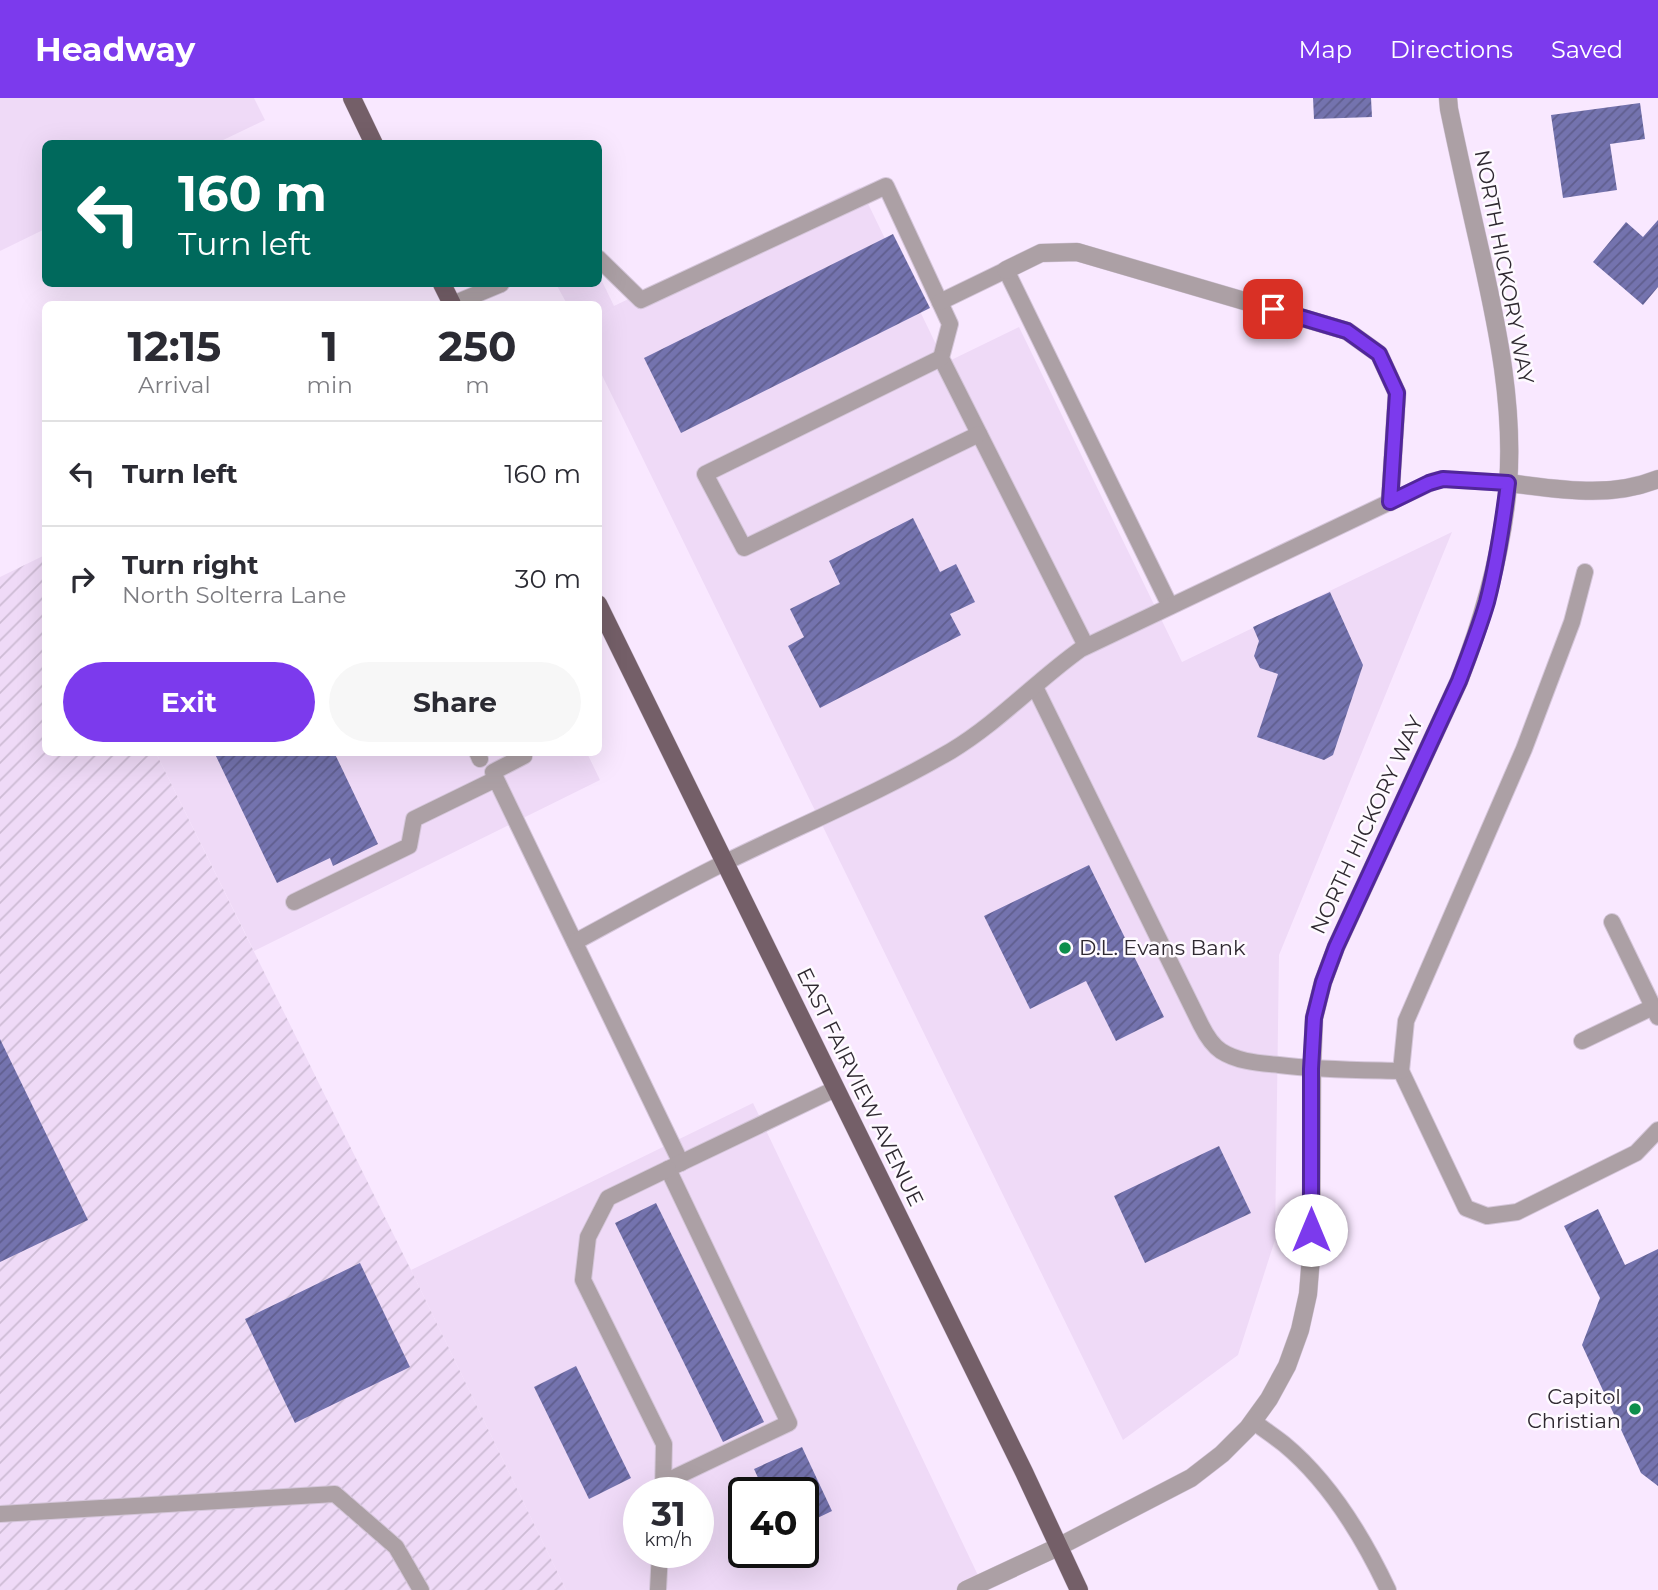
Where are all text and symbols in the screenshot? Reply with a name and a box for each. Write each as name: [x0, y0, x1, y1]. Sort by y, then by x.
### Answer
text: Headway: [35, 29, 195, 69]
text: Map: [1299, 35, 1352, 64]
text: Directions: [1390, 35, 1513, 64]
text: Saved: [1551, 35, 1623, 64]
street label: NORTH HICKORY WAY: [1470, 148, 1540, 387]
text: 160 m: [178, 164, 327, 223]
icon: left: [63, 168, 154, 259]
text: Turn left: [178, 224, 312, 263]
pin: [1243, 279, 1303, 339]
icon: arrive: [1254, 290, 1292, 328]
text: 12:15: [127, 320, 221, 372]
text: 1: [321, 320, 338, 372]
text: 250: [438, 320, 517, 372]
text: Arrival: [138, 371, 211, 399]
text: min: [307, 371, 353, 399]
text: m: [465, 371, 490, 399]
icon: left: [63, 455, 101, 493]
text: Turn left: [122, 458, 238, 490]
text: 160 m: [504, 458, 581, 490]
text: Turn right: [122, 549, 258, 581]
icon: right: [63, 560, 101, 598]
text: 30 m: [515, 563, 581, 595]
text: North Solterra Lane: [122, 581, 346, 609]
button: Exit: [63, 662, 315, 742]
button: Share: [329, 662, 581, 742]
street label: NORTH HICKORY WAY: [1305, 711, 1428, 938]
place label: D.L. Evans Bank: [1079, 935, 1246, 960]
marker: D.L. Evans Bank: [1057, 940, 1073, 956]
street label: EAST FAIRVIEW AVENUE: [792, 963, 929, 1210]
position arrow: [1274, 1193, 1348, 1267]
place label: Capitol Christian: [1527, 1384, 1621, 1433]
marker: Capitol Christian: [1627, 1401, 1643, 1417]
speed limit sign: 40: [728, 1477, 819, 1568]
text: 31: [651, 1492, 686, 1535]
text: km/h: [644, 1529, 693, 1551]

